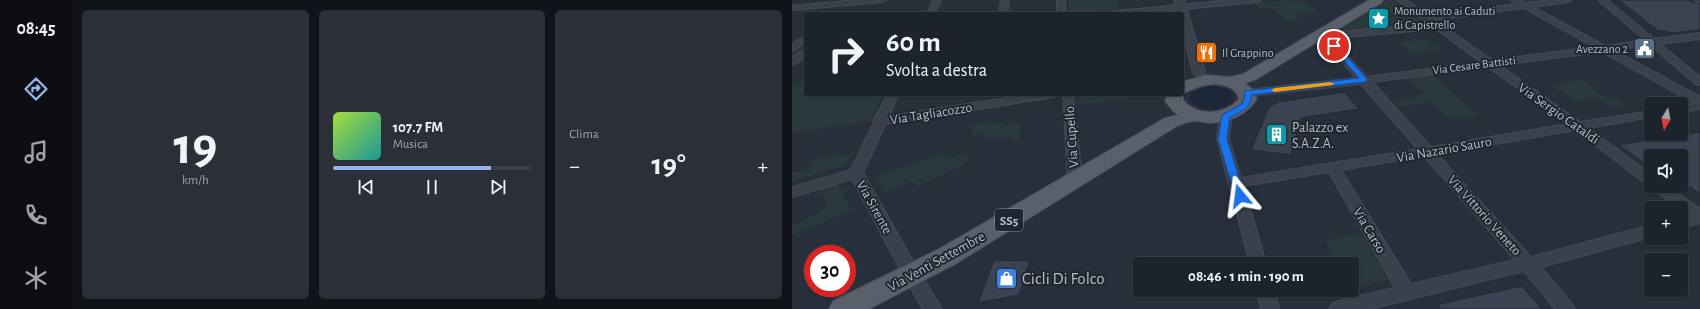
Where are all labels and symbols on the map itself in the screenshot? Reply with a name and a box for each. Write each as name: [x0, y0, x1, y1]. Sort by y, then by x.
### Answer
place icon: Monumento ai Caduti di Capistrello: [1366, 5, 1392, 31]
place label: Monumento ai Caduti di Capistrello: [1394, 5, 1495, 31]
pin: [1317, 29, 1351, 63]
public building icon: Avezzano 2: [1631, 36, 1657, 62]
restaurant icon: Il Grappino: [1194, 40, 1220, 66]
place label: Avezzano 2: [1576, 43, 1629, 55]
place label: Il Grappino: [1222, 47, 1274, 59]
street label: Via Cesare Battisti: [1432, 54, 1516, 76]
street label: Via Sergio Cataldi: [1515, 81, 1602, 147]
north arrow: [1644, 97, 1688, 141]
street label: Via Tagliacozzo: [889, 101, 973, 127]
street label: Via Cupello: [1063, 106, 1081, 168]
place label: Palazzo ex S.A.Z.A.: [1292, 121, 1348, 151]
building icon: Palazzo ex S.A.Z.A.: [1264, 122, 1290, 148]
street label: Via Nazario Sauro: [1396, 135, 1493, 165]
street label: Via Vittorio Veneto: [1445, 173, 1524, 259]
position arrow: [1219, 175, 1261, 217]
street label: Via Sirente: [854, 178, 895, 237]
street label: Via Carso: [1350, 205, 1388, 256]
road number: SS5: [995, 209, 1023, 231]
street label: Via Venti Settembre: [886, 229, 987, 294]
speed limit sign: 30: [804, 245, 856, 297]
shop icon: Cicli Di Folco: [993, 265, 1019, 291]
place label: Cicli Di Folco: [1022, 270, 1105, 287]

